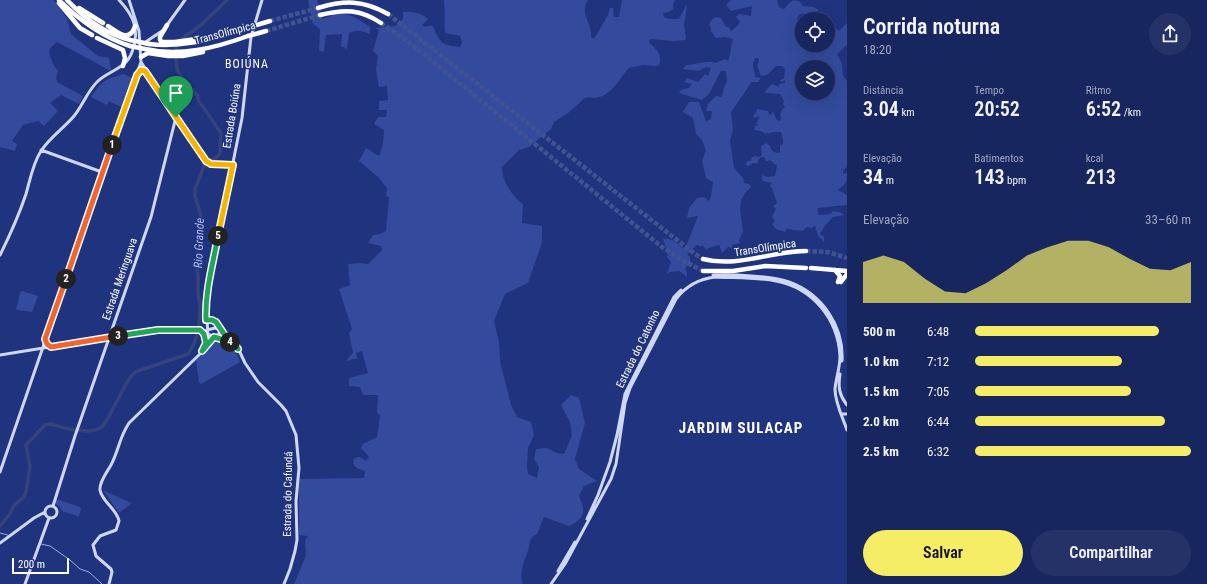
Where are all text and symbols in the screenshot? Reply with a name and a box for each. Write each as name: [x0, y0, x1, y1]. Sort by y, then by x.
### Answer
map controls: [795, 12, 835, 100]
button: locate: [795, 12, 835, 52]
button: share: [1149, 13, 1191, 55]
text: Corrida noturna: [863, 14, 1000, 39]
street label: TransOlímpica: [193, 19, 257, 47]
text: 18:20: [863, 42, 892, 57]
district label: BOIÚNA: [225, 56, 269, 71]
button: layers: [795, 60, 835, 100]
pin: [159, 76, 193, 117]
icon: arrive: [165, 82, 187, 104]
street label: Estrada Boiúna: [220, 83, 244, 149]
text: Distância: [863, 84, 904, 97]
text: Tempo: [974, 84, 1004, 97]
text: Ritmo: [1086, 84, 1111, 97]
text: 3.04: [863, 97, 899, 121]
text: 20:52: [974, 97, 1020, 121]
text: 6:52: [1086, 97, 1121, 121]
text: km: [899, 106, 915, 119]
text: /km: [1121, 106, 1141, 119]
pin: 1: [102, 135, 122, 155]
text: 1: [109, 138, 115, 151]
text: Elevação: [863, 152, 902, 165]
text: Batimentos: [974, 152, 1024, 165]
text: kcal: [1086, 152, 1103, 165]
text: 34: [863, 165, 883, 189]
text: 143: [974, 165, 1005, 189]
text: 213: [1086, 165, 1116, 189]
text: m: [883, 174, 894, 187]
text: bpm: [1005, 174, 1026, 187]
text: Elevação: [863, 212, 909, 227]
text: 33–60 m: [1145, 212, 1191, 227]
water label: Rio Grande: [191, 217, 207, 268]
pin: 5: [208, 226, 228, 246]
text: 5: [215, 229, 221, 242]
street label: Estrada Meringuava: [100, 236, 140, 322]
street label: TransOlímpica: [733, 237, 797, 259]
pin: 2: [56, 269, 76, 289]
text: 2: [63, 272, 69, 285]
street label: Estrada do Catonho: [613, 307, 663, 390]
text: 500 m: [863, 324, 895, 339]
text: 6:48: [927, 324, 949, 339]
pin: 3: [108, 326, 128, 346]
text: 3: [115, 329, 121, 342]
pin: 4: [220, 332, 240, 352]
text: 4: [227, 335, 233, 348]
text: 1.0 km: [863, 354, 899, 369]
text: 7:12: [927, 354, 949, 369]
text: 1.5 km: [863, 384, 899, 399]
text: 7:05: [927, 384, 949, 399]
text: 2.0 km: [863, 414, 899, 429]
text: 6:44: [927, 414, 949, 429]
district label: JARDIM SULACAP: [679, 419, 803, 437]
text: 2.5 km: [863, 444, 899, 459]
text: 6:32: [927, 444, 949, 459]
street label: Estrada do Cafundá: [281, 451, 295, 537]
button: Salvar: [863, 530, 1023, 576]
button: Compartilhar: [1031, 530, 1191, 576]
scale bar: [12, 556, 69, 575]
text: 200 m: [18, 558, 45, 571]

